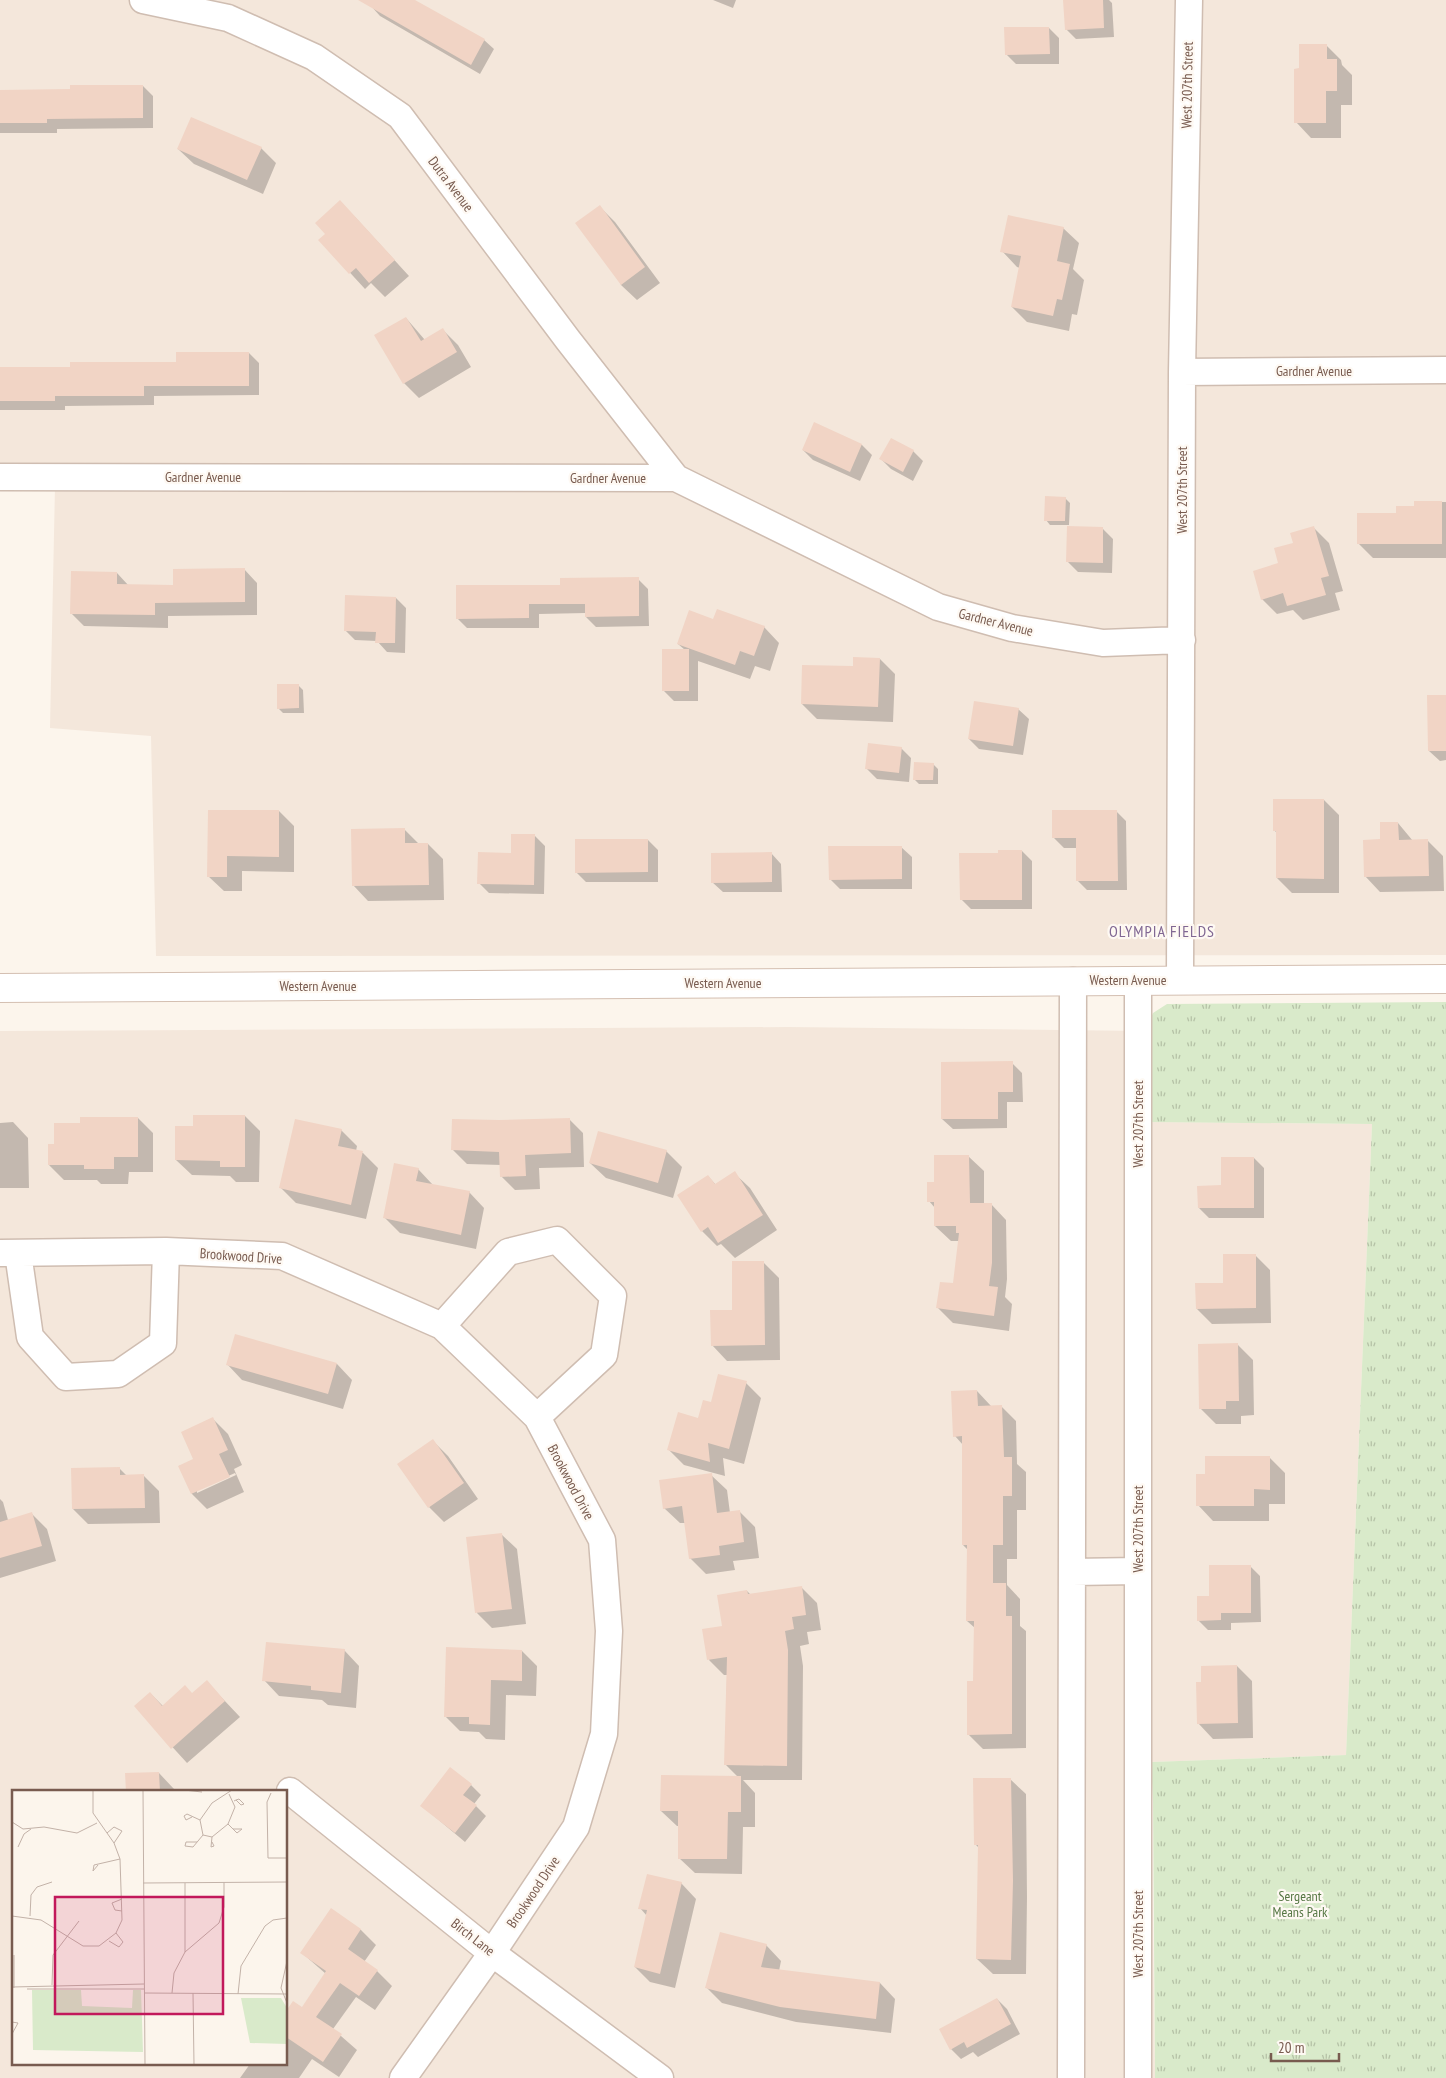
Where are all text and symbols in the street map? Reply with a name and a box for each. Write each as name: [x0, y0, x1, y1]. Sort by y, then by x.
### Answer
street label: West 207th Street: [1177, 41, 1197, 129]
street label: Dutra Avenue: [424, 153, 478, 215]
street label: Gardner Avenue: [1276, 362, 1352, 380]
street label: West 207th Street: [1173, 446, 1191, 533]
street label: Gardner Avenue: [165, 468, 241, 486]
street label: Gardner Avenue: [570, 469, 646, 487]
street label: Gardner Avenue: [957, 604, 1035, 640]
district label: OLYMPIA FIELDS: [1109, 921, 1215, 941]
street label: Western Avenue: [1090, 971, 1167, 989]
street label: Western Avenue: [685, 974, 762, 992]
street label: Western Avenue: [280, 977, 357, 995]
street label: West 207th Street: [1129, 1080, 1147, 1167]
street label: Brookwood Drive: [199, 1244, 283, 1268]
street label: Brookwood Drive: [544, 1441, 598, 1523]
street label: West 207th Street: [1129, 1485, 1147, 1572]
inset map: [12, 1790, 288, 2066]
street label: Brookwood Drive: [502, 1853, 564, 1931]
park label: Sergeant Means Park: [1273, 1887, 1328, 1921]
street label: West 207th Street: [1129, 1890, 1147, 1977]
street label: Birch Lane: [447, 1914, 499, 1960]
scale bar: [1271, 2030, 1338, 2062]
text: 20 m: [1278, 2038, 1304, 2057]

